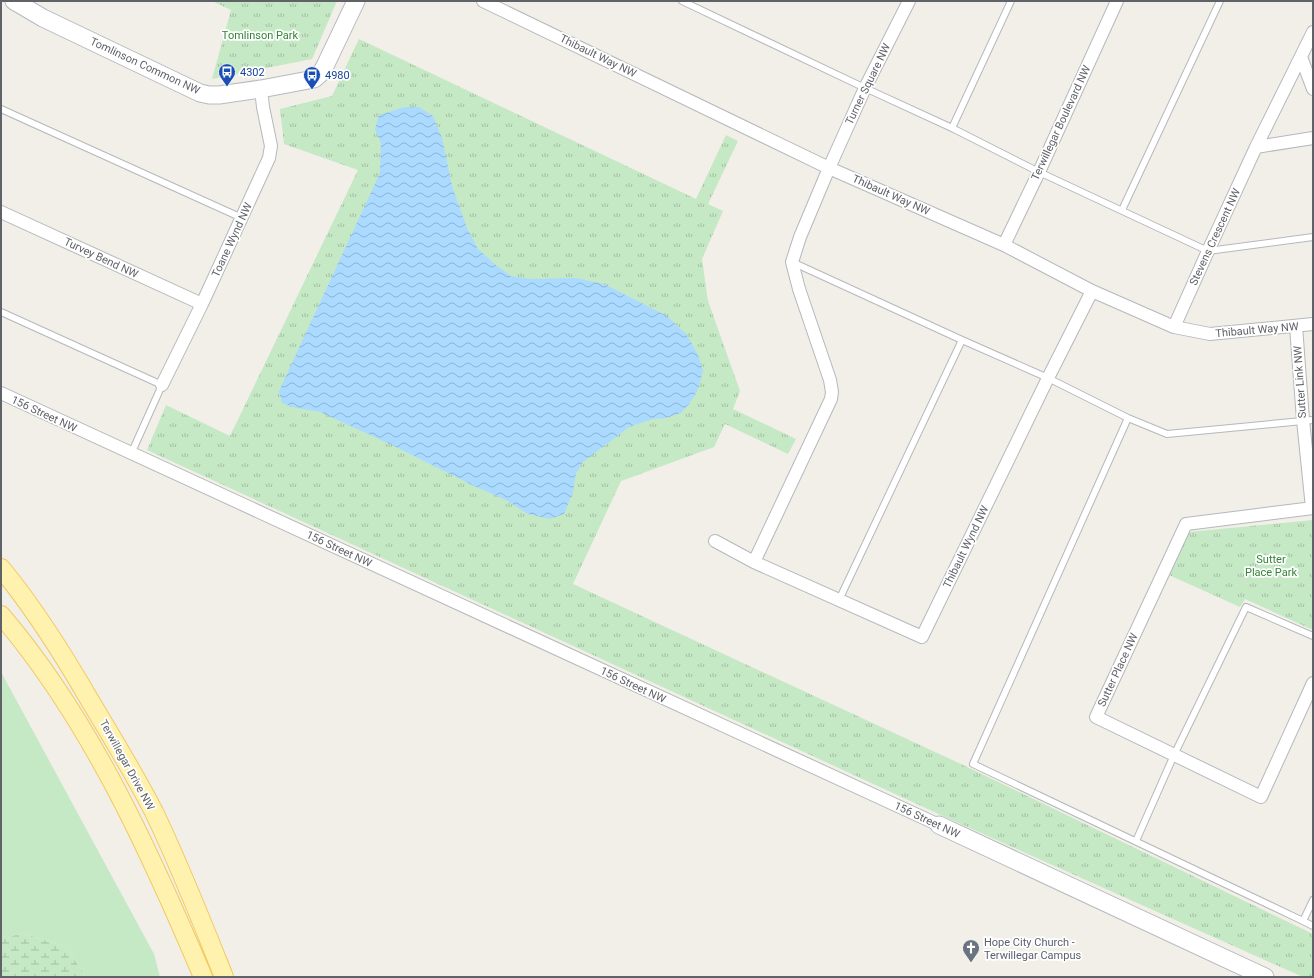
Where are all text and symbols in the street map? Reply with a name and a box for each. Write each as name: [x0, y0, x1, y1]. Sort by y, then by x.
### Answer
park label: Tomlinson Park: [222, 29, 299, 42]
street label: Thibault Way NW: [558, 32, 639, 80]
street label: Tomlinson Common NW: [88, 35, 202, 97]
street label: Turner Square NW: [843, 41, 893, 127]
bus stop icon: 4302: [217, 62, 237, 87]
street label: Terwillegar Boulevard NW: [1029, 63, 1093, 183]
bus stop icon: 4980: [302, 65, 322, 90]
place label: 4302: [240, 66, 265, 79]
place label: 4980: [325, 69, 350, 82]
street label: Thibault Way NW: [850, 172, 932, 218]
street label: Stevens Crescent NW: [1187, 186, 1243, 287]
street label: Toane Wynd NW: [209, 201, 255, 279]
street label: Turvey Bend NW: [62, 235, 140, 281]
street label: Thibault Way NW: [1215, 320, 1299, 340]
street label: Sutter Link NW: [1291, 345, 1309, 419]
street label: 156 Street NW: [9, 393, 79, 435]
street label: Thibault Wynd NW: [940, 503, 992, 590]
street label: 156 Street NW: [304, 528, 374, 570]
park label: Sutter Place Park: [1245, 553, 1297, 579]
street label: Sutter Place NW: [1095, 631, 1141, 709]
street label: 156 Street NW: [598, 664, 668, 706]
street label: Terwillegar Drive NW: [97, 717, 157, 813]
street label: 156 Street NW: [892, 799, 962, 841]
place label: Hope City Church - Terwillegar Campus: [984, 936, 1081, 962]
church icon: Hope City Church - Terwillegar Campus: [961, 938, 981, 963]

